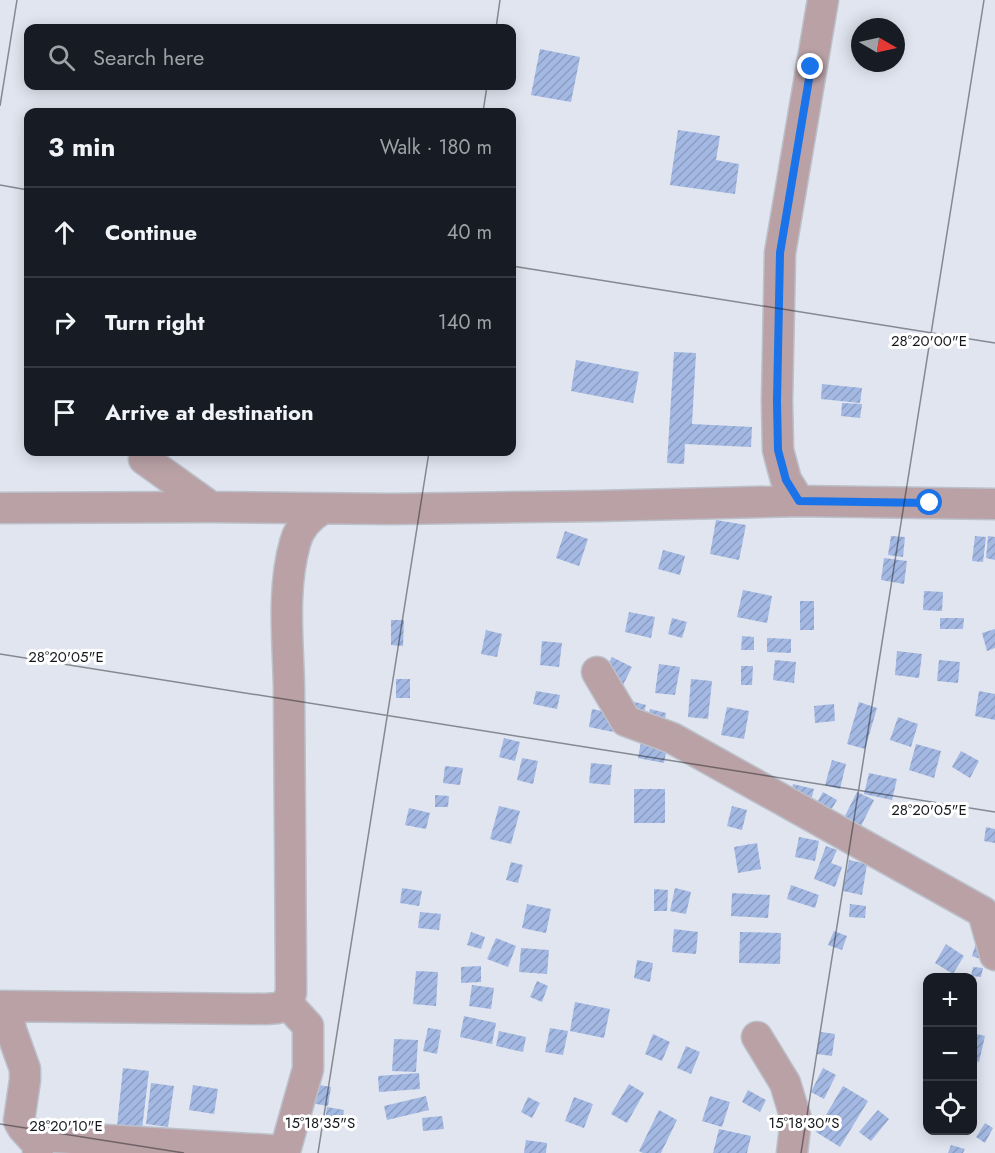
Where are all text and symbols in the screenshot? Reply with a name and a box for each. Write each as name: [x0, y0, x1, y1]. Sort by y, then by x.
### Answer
north arrow: [851, 18, 905, 72]
search box: [24, 24, 516, 90]
icon: search: [45, 41, 78, 74]
text: Search here: [93, 41, 204, 73]
route end: [797, 53, 823, 79]
text: 3 min: [48, 128, 115, 166]
text: Walk · 180 m: [380, 133, 492, 162]
icon: ahead: [48, 216, 81, 249]
text: Continue: [105, 216, 197, 248]
text: 40 m: [447, 218, 492, 247]
icon: right: [48, 306, 81, 339]
text: Turn right: [105, 306, 205, 338]
text: 140 m: [438, 308, 492, 337]
text: 28°20'00"E: [891, 330, 967, 352]
icon: arrive: [48, 396, 81, 429]
text: Arrive at destination: [105, 396, 314, 428]
route start: [916, 489, 942, 515]
text: 28°20'05"E: [28, 646, 104, 668]
text: 28°20'05"E: [891, 799, 967, 821]
map controls: [923, 973, 977, 1135]
button: +: [923, 973, 977, 1027]
button: −: [923, 1027, 977, 1081]
button: locate: [923, 1081, 977, 1135]
text: 15°18'35"S: [285, 1112, 355, 1134]
text: 15°18'30"S: [769, 1112, 839, 1134]
text: 28°20'10"E: [29, 1115, 103, 1137]

